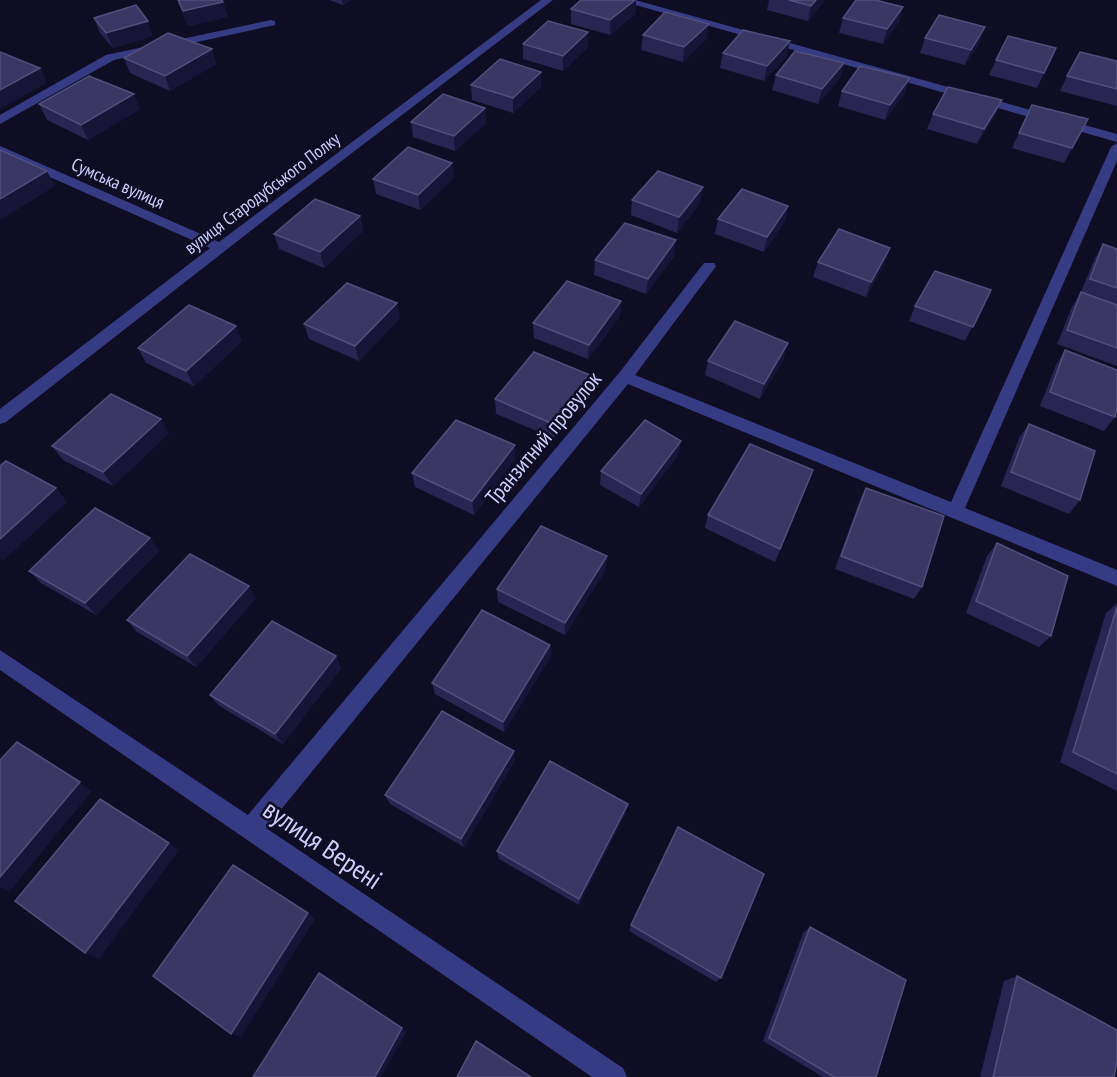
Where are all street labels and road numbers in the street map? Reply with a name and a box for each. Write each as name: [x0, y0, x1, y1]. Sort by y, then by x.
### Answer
street label: вулиця Стародубського Полку: [180, 127, 345, 259]
street label: Сумська вулиця: [68, 152, 168, 214]
street label: Транзитний провулок: [479, 365, 607, 511]
street label: вулиця Верені: [257, 792, 389, 896]

